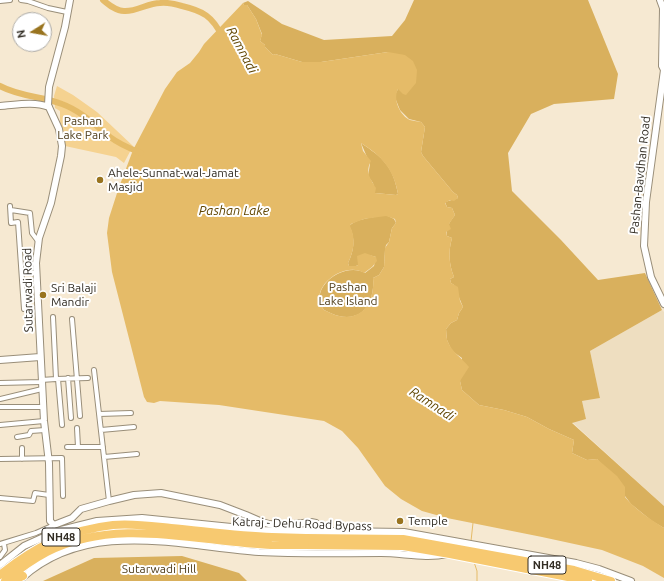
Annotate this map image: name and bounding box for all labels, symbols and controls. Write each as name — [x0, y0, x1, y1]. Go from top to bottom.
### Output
north arrow — [12, 12, 52, 52]
water label: Ramnadi — [223, 24, 261, 76]
text: N — [15, 29, 28, 39]
park label: Pashan Lake Park — [57, 114, 109, 142]
street label: Pashan-Bavdhan Road — [627, 115, 653, 235]
place label: Ahele-Sunnat-wal-Jamat Masjid — [108, 166, 239, 194]
marker: Ahele-Sunnat-wal-Jamat Masjid — [95, 175, 105, 185]
water label: Pashan Lake — [199, 203, 269, 219]
street label: Sutarwadi Road — [20, 248, 36, 332]
park label: Pashan Lake Island — [318, 280, 378, 308]
place label: Sri Balaji Mandir — [51, 281, 96, 309]
marker: Sri Balaji Mandir — [38, 290, 48, 300]
water label: Ramnadi — [407, 384, 457, 424]
street label: Katraj - Dehu Road Bypass — [232, 514, 372, 534]
place label: Temple — [408, 514, 448, 528]
marker: Temple — [395, 516, 405, 526]
road number: NH48 — [42, 528, 80, 546]
road number: NH48 — [528, 556, 566, 574]
park label: Sutarwadi Hill — [122, 562, 196, 576]

